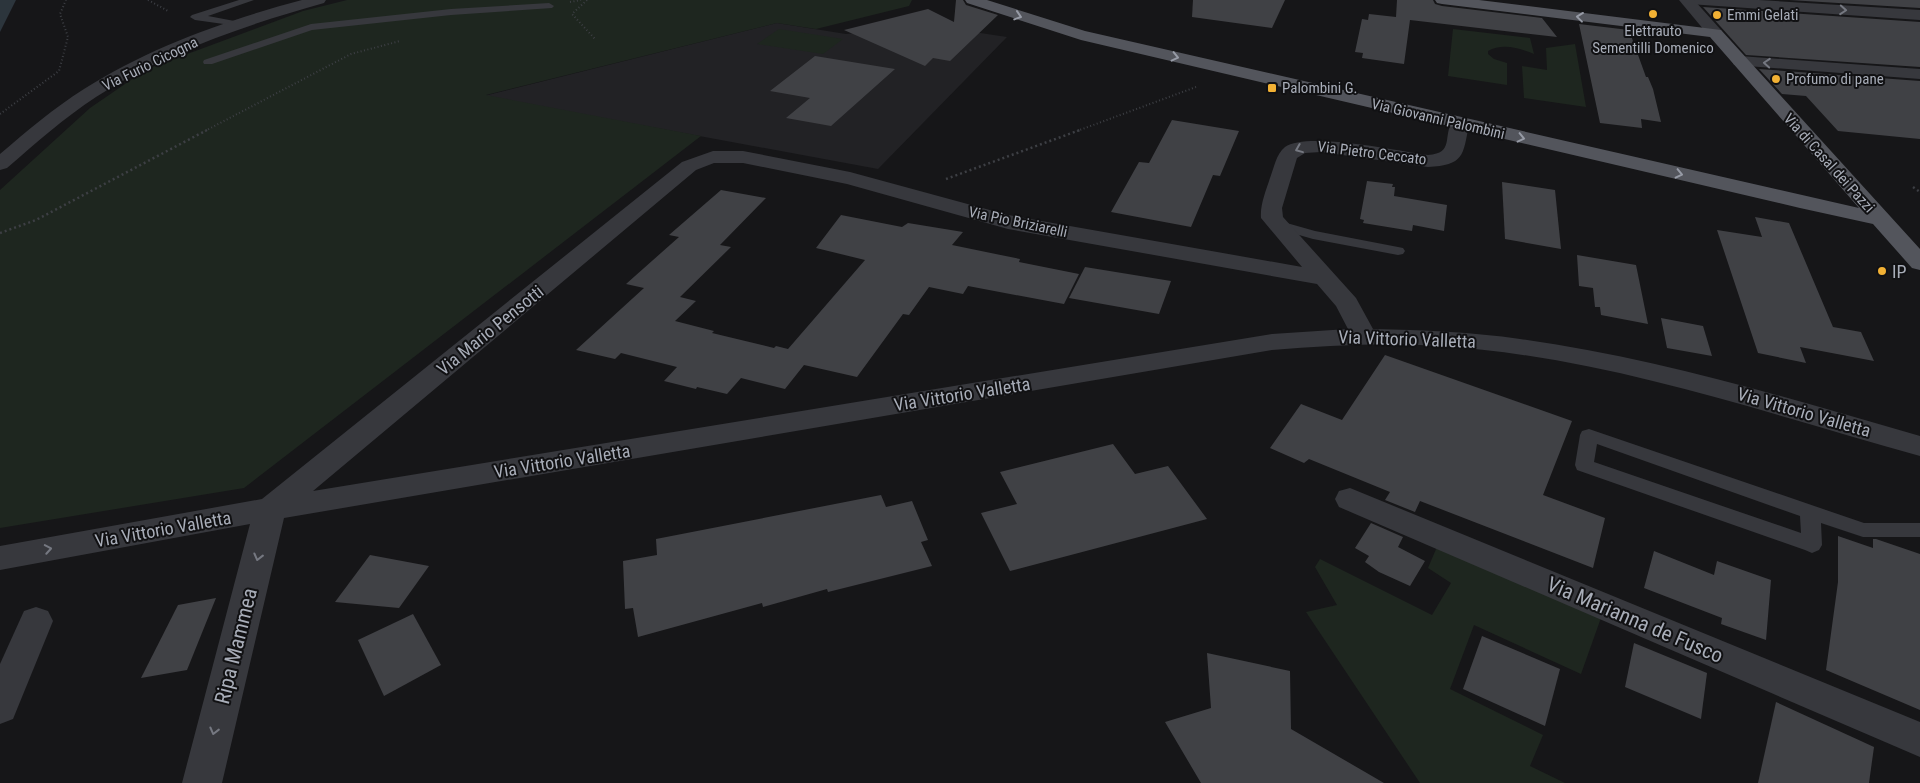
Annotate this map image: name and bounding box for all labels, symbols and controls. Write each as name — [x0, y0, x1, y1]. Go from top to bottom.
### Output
one-way arrow — [1839, 5, 1847, 16]
place label: Emmi Gelati — [1727, 6, 1798, 24]
marker: Elettrauto Sementilli Domenico — [1647, 8, 1659, 20]
marker: Emmi Gelati — [1711, 9, 1723, 21]
one-way arrow — [1014, 10, 1022, 20]
one-way arrow — [1575, 12, 1583, 23]
place label: Elettrauto Sementilli Domenico — [1592, 22, 1714, 57]
street label: Via Furio Cicogna — [99, 33, 201, 95]
one-way arrow — [1171, 51, 1180, 62]
one-way arrow — [1762, 58, 1770, 69]
place label: Profumo di pane — [1786, 70, 1884, 88]
marker: Profumo di pane — [1770, 73, 1782, 85]
place label: Palombini G. — [1282, 79, 1358, 97]
marker: Palombini G. — [1266, 82, 1278, 94]
street label: Via Giovanni Palombini — [1370, 95, 1506, 143]
street label: Via di Casal dei Pazzi — [1780, 110, 1878, 216]
one-way arrow — [1517, 132, 1526, 143]
street label: Via Pietro Ceccato — [1317, 137, 1427, 169]
one-way arrow — [1295, 143, 1304, 153]
one-way arrow — [1675, 168, 1684, 179]
street label: Via Pio Briziarelli — [967, 203, 1069, 241]
place label: IP — [1892, 261, 1907, 282]
marker: IP — [1876, 265, 1888, 277]
street label: Via Mario Pensotti — [432, 281, 548, 379]
street label: Via Vittorio Valletta — [1338, 326, 1476, 352]
street label: Via Vittorio Valletta — [892, 373, 1032, 415]
street label: Via Vittorio Valletta — [1735, 383, 1873, 441]
street label: Via Vittorio Valletta — [492, 440, 632, 482]
street label: Via Vittorio Valletta — [93, 507, 233, 551]
one-way arrow — [44, 545, 52, 555]
one-way arrow — [253, 552, 264, 561]
street label: Via Marianna de Fusco — [1543, 572, 1727, 668]
street label: Ripa Mammea — [210, 586, 262, 706]
one-way arrow — [210, 727, 220, 735]

